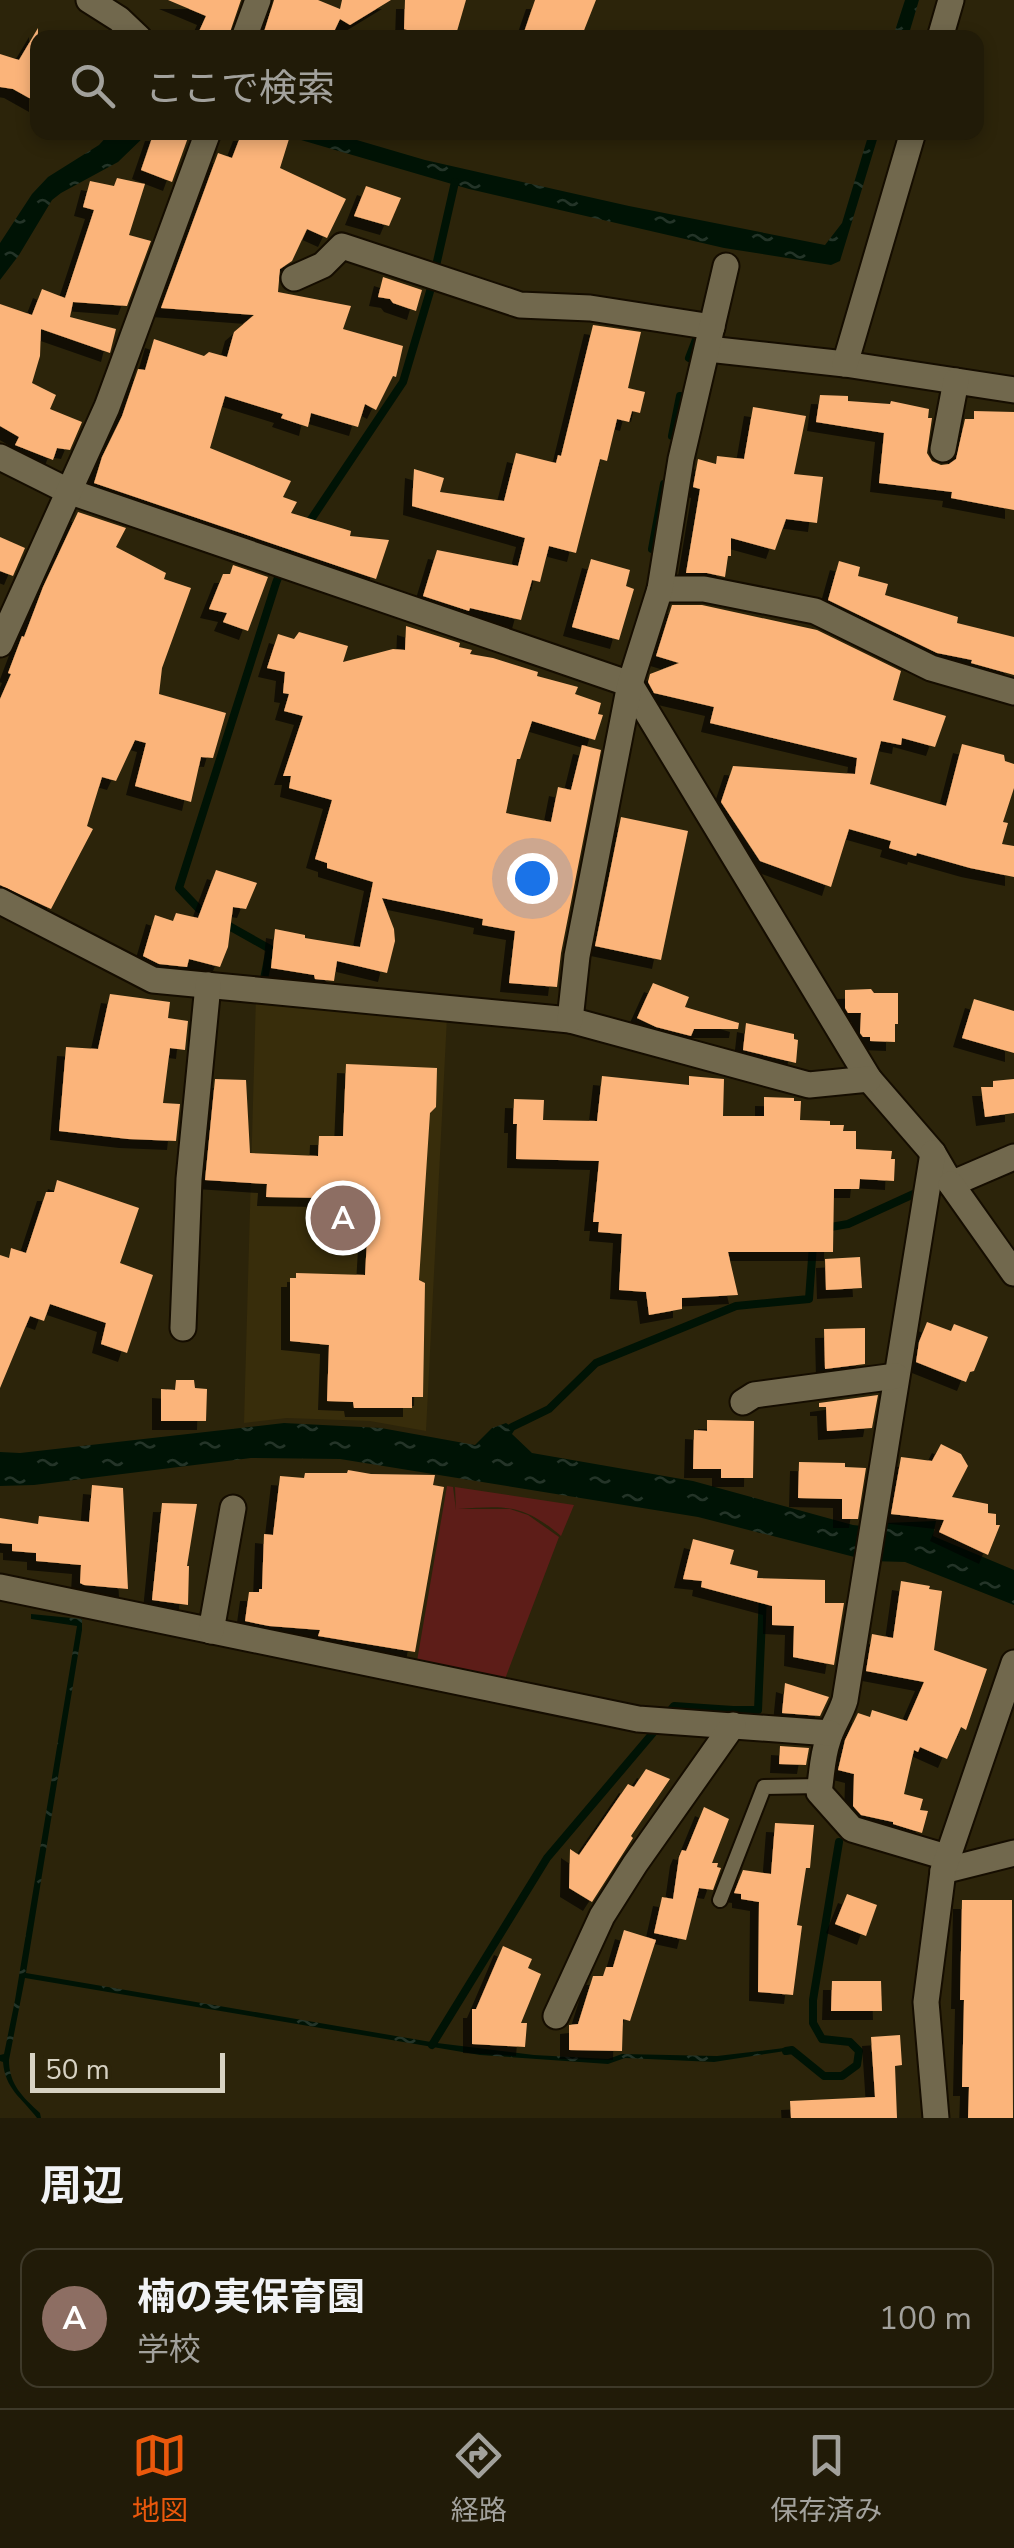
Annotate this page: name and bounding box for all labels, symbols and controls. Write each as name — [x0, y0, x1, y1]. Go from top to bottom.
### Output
search box — [30, 30, 984, 140]
icon: search — [65, 58, 120, 113]
text: ここで検索 — [145, 63, 335, 114]
your location — [507, 853, 558, 904]
pin: A — [310, 1180, 376, 1256]
scale bar — [30, 2048, 225, 2092]
text: 50 m — [45, 2051, 110, 2089]
text: 周辺 — [40, 2158, 124, 2215]
text: 楠の実保育園 — [137, 2272, 365, 2323]
text: A — [63, 2297, 86, 2340]
text: 100 m — [879, 2297, 972, 2340]
text: 学校 — [137, 2328, 201, 2371]
tab: 地図 — [132, 2428, 188, 2530]
tab: 経路 — [451, 2428, 507, 2530]
tab: 保存済み — [770, 2428, 882, 2530]

